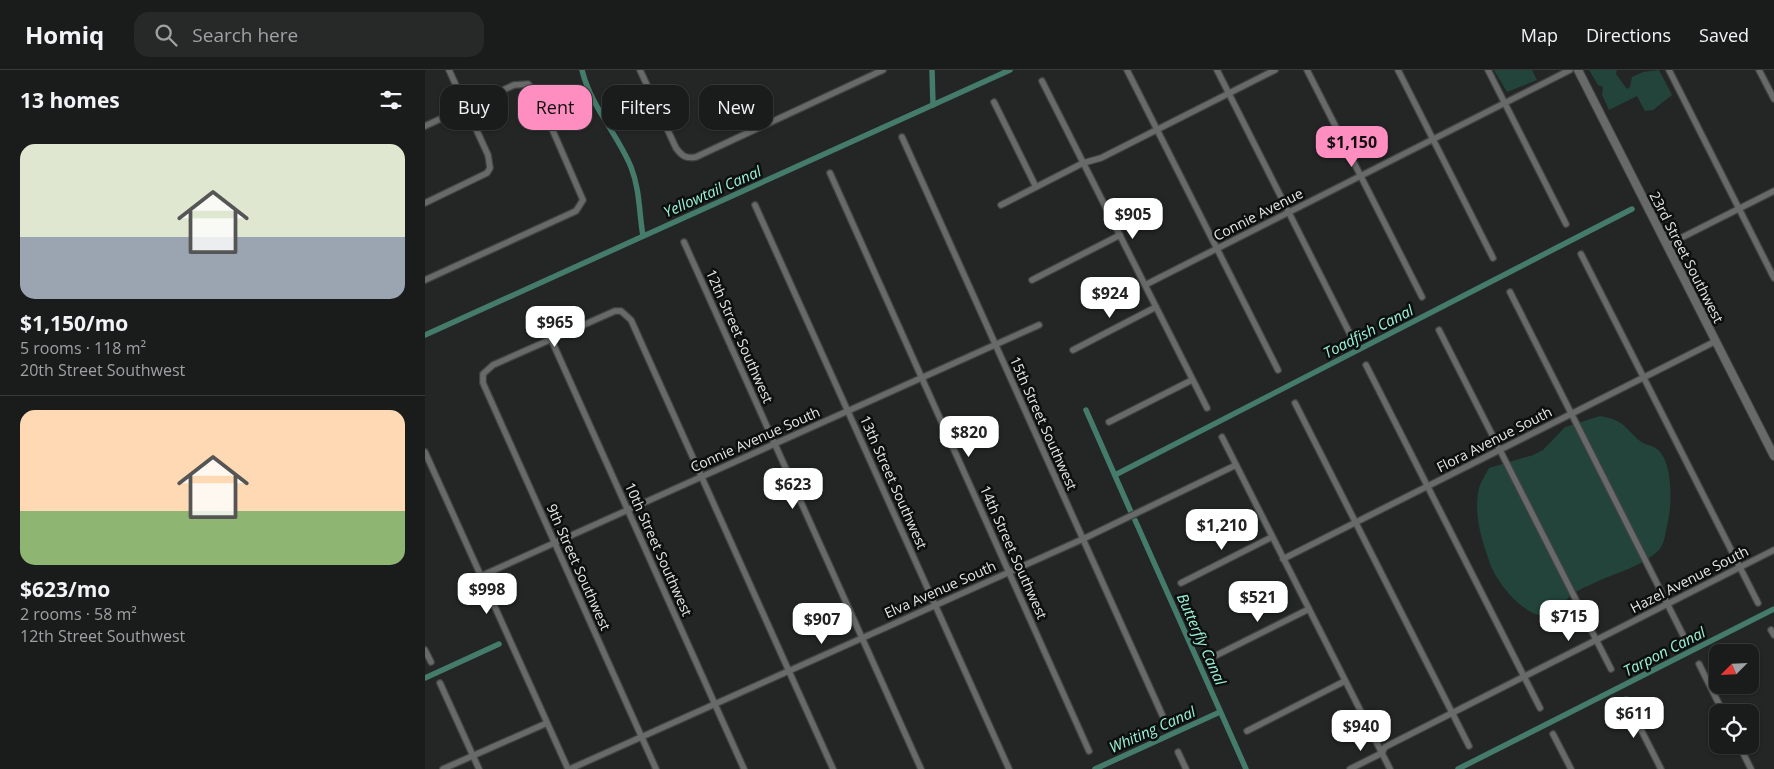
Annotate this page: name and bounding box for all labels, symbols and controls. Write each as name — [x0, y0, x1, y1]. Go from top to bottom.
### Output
search box — [134, 12, 484, 57]
text: Homiq — [25, 18, 104, 51]
icon: search — [152, 21, 180, 49]
text: Search here — [192, 22, 298, 48]
text: Map — [1521, 23, 1558, 47]
text: Directions — [1586, 23, 1671, 47]
text: Saved — [1699, 23, 1749, 47]
chip: Buy — [440, 85, 508, 130]
chip: Rent — [518, 85, 592, 130]
chip: Filters — [602, 85, 689, 130]
chip: New — [699, 85, 773, 130]
text: 13 homes — [20, 86, 120, 114]
icon: filters — [377, 86, 405, 114]
pin: $1,150 — [1311, 126, 1393, 168]
text: $1,150 — [1327, 131, 1377, 153]
water label: Yellowtail Canal — [660, 160, 765, 221]
icon: home — [168, 177, 258, 267]
street label: Connie Avenue — [1210, 183, 1306, 245]
street label: 23rd Street Southwest — [1646, 188, 1728, 326]
pin: $905 — [1103, 198, 1163, 240]
text: $905 — [1115, 203, 1151, 225]
street label: 12th Street Southwest — [702, 266, 778, 406]
pin: $924 — [1080, 276, 1140, 319]
text: $924 — [1092, 282, 1128, 304]
water label: Toadfish Canal — [1319, 299, 1418, 362]
pin: $965 — [525, 306, 585, 348]
text: $1,150/mo — [20, 309, 128, 337]
text: $965 — [537, 311, 573, 333]
text: 5 rooms · 118 m² — [20, 337, 146, 359]
street label: 15th Street Southwest — [1006, 353, 1082, 493]
text: 20th Street Southwest — [20, 359, 185, 381]
street label: Connie Avenue South — [687, 402, 823, 476]
street label: Flora Avenue South — [1433, 402, 1555, 476]
street label: 13th Street Southwest — [856, 412, 932, 552]
pin: $820 — [939, 416, 999, 458]
text: $820 — [951, 421, 987, 443]
icon: home — [168, 442, 258, 532]
pin: $623 — [763, 468, 823, 510]
text: $623 — [775, 473, 811, 495]
street label: 10th Street Southwest — [621, 479, 697, 619]
street label: 14th Street Southwest — [976, 482, 1052, 622]
street label: 9th Street Southwest — [543, 501, 615, 633]
pin: $1,210 — [1181, 508, 1263, 551]
text: $1,210 — [1197, 514, 1247, 536]
street label: Hazel Avenue South — [1627, 541, 1751, 617]
street label: Elva Avenue South — [881, 556, 999, 622]
pin: $998 — [457, 572, 517, 615]
text: $623/mo — [20, 575, 110, 603]
text: $998 — [469, 578, 505, 600]
pin: $521 — [1228, 580, 1288, 623]
text: $521 — [1240, 586, 1276, 608]
water label: Butterfly Canal — [1173, 590, 1232, 689]
pin: $715 — [1539, 600, 1599, 642]
pin: $907 — [792, 602, 852, 645]
text: 2 rooms · 58 m² — [20, 603, 137, 625]
text: $715 — [1551, 605, 1587, 627]
text: $907 — [804, 608, 840, 630]
water label: Tarpon Canal — [1619, 621, 1710, 680]
text: 12th Street Southwest — [20, 625, 185, 647]
north arrow — [1709, 644, 1759, 694]
map controls — [1709, 644, 1759, 754]
pin: $611 — [1604, 696, 1664, 739]
water label: Whiting Canal — [1106, 701, 1199, 757]
text: $611 — [1616, 702, 1652, 724]
button: locate — [1709, 704, 1759, 754]
pin: $940 — [1331, 710, 1391, 752]
text: $940 — [1343, 715, 1379, 737]

